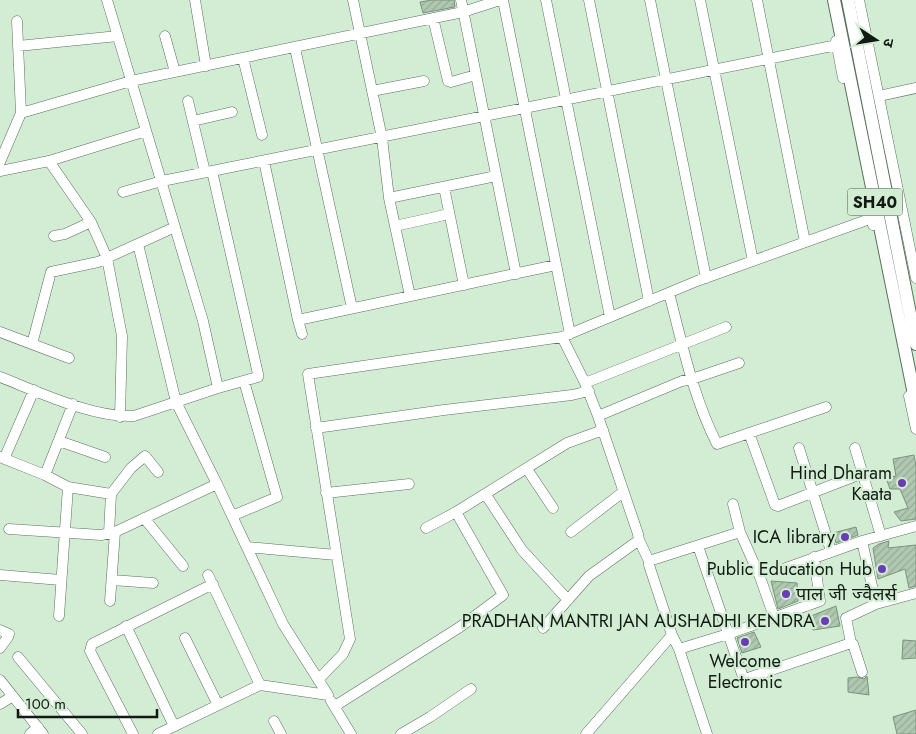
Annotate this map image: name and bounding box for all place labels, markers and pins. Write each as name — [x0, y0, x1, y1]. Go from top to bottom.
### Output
place label: Hind Dharam Kaata — [790, 460, 892, 507]
marker: Hind Dharam Kaata — [896, 477, 908, 489]
place label: ICA library — [753, 524, 835, 550]
marker: ICA library — [839, 531, 851, 543]
place label: Public Education Hub — [707, 556, 872, 582]
marker: Public Education Hub — [876, 563, 888, 575]
place label: पाल जी ज्वैलर्स — [796, 581, 898, 607]
marker: पाल जी ज्वैलर्स — [780, 588, 792, 600]
place label: PRADHAN MANTRI JAN AUSHADHI KENDRA — [462, 608, 815, 634]
marker: PRADHAN MANTRI JAN AUSHADHI KENDRA — [819, 615, 831, 627]
marker: Welcome Electronic — [739, 636, 751, 648]
place label: Welcome Electronic — [708, 648, 782, 695]

